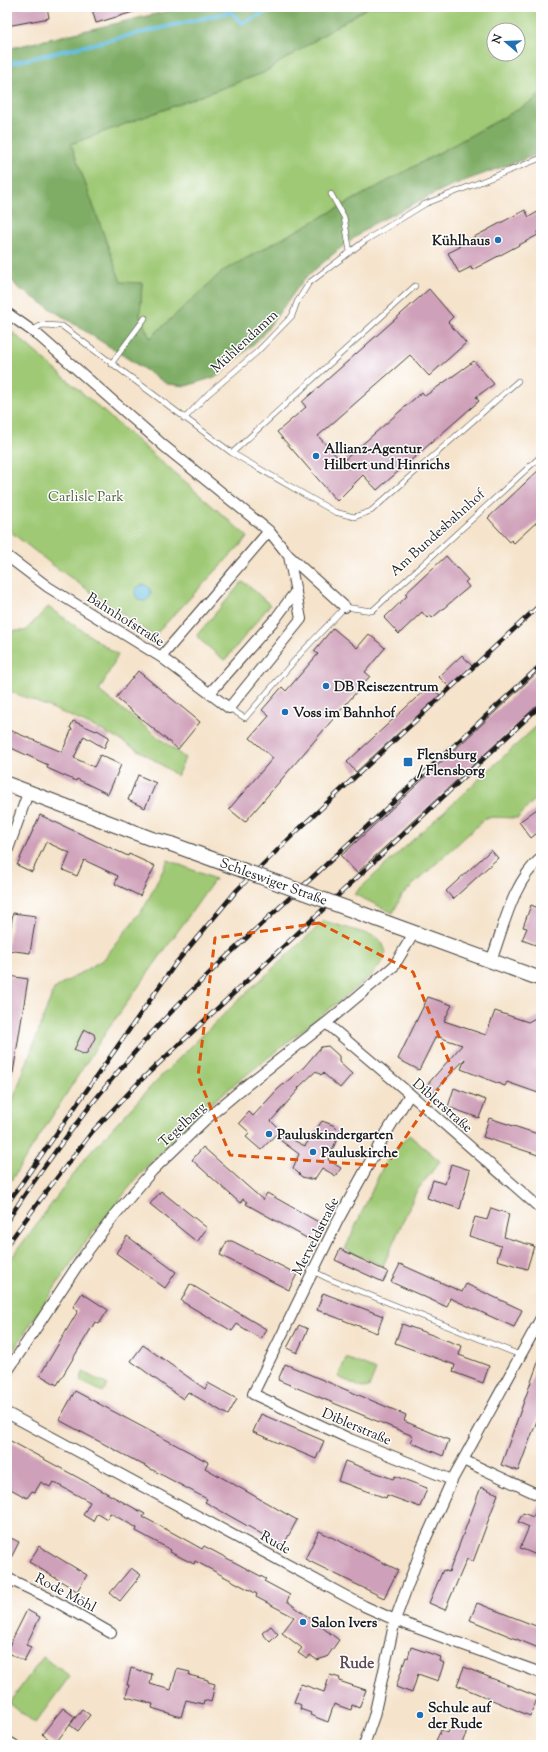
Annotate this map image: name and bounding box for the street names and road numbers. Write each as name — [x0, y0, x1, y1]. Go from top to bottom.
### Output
street label: Mühlendamm — [208, 306, 284, 379]
street label: Am Bundesbahnhof — [386, 485, 491, 582]
street label: Bahnhofstraße — [82, 589, 168, 653]
street label: Schleswiger Straße — [217, 854, 330, 912]
street label: Diblerstraße — [407, 1075, 476, 1138]
street label: Tegelbarg — [155, 1098, 212, 1153]
street label: Merveldstraße — [288, 1194, 345, 1279]
street label: Diblerstraße — [318, 1404, 394, 1451]
street label: Rude — [256, 1527, 294, 1560]
street label: Rode Möhl — [31, 1569, 99, 1618]

